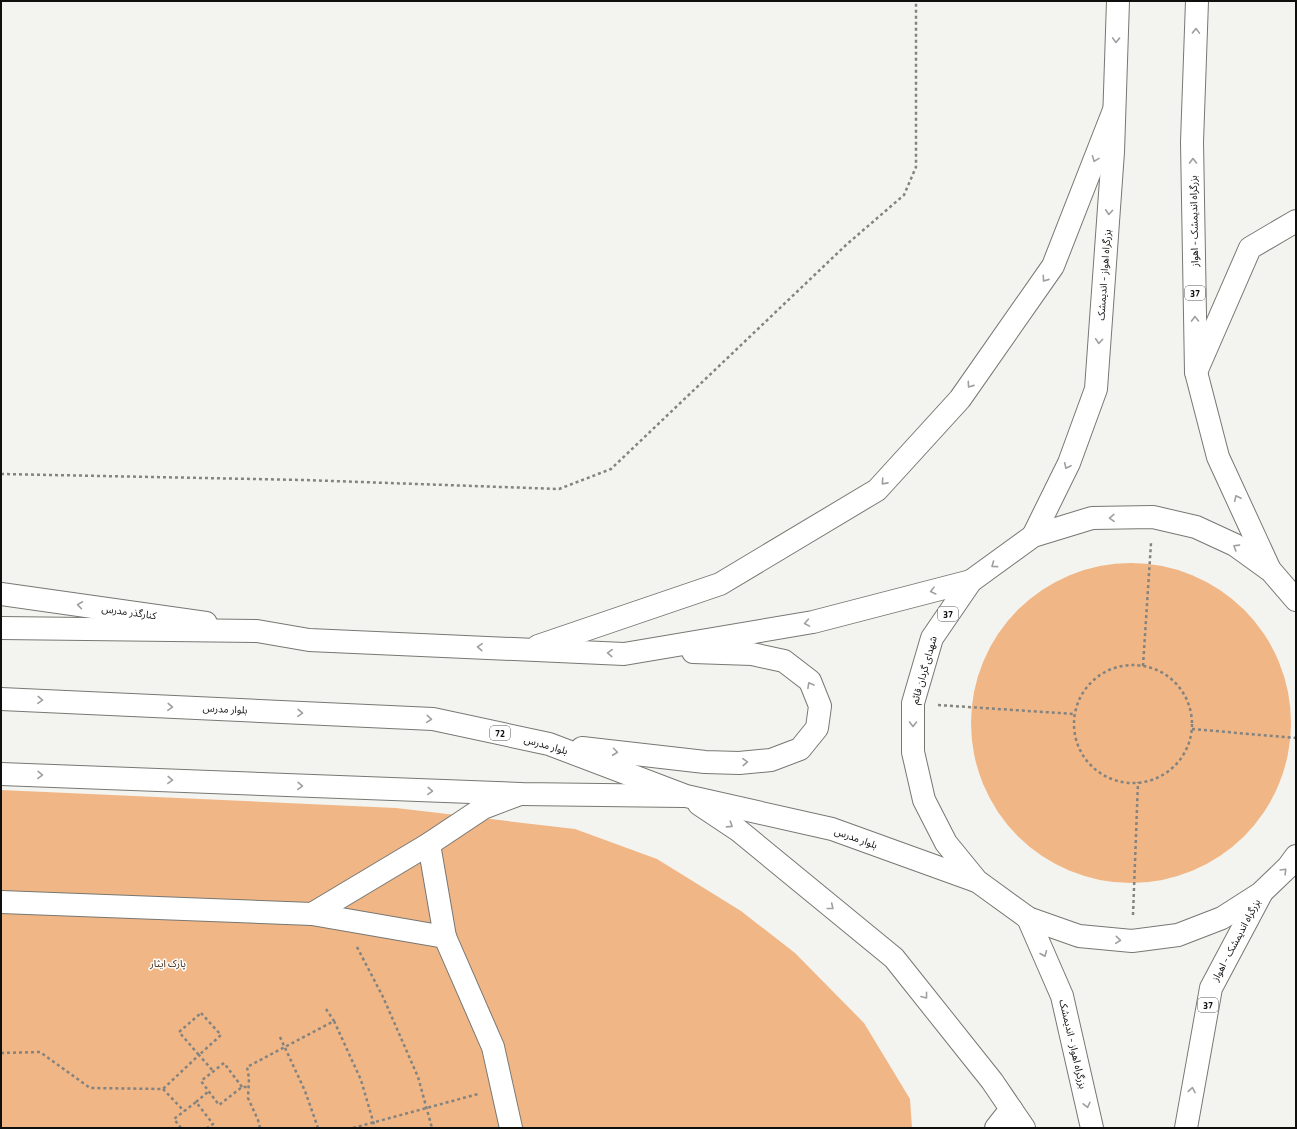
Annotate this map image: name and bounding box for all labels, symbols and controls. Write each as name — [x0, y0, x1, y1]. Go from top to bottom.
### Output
one-way arrow — [1192, 28, 1201, 34]
one-way arrow — [1112, 37, 1121, 43]
one-way arrow — [1092, 156, 1100, 163]
one-way arrow — [1189, 158, 1197, 164]
street label: بزرگراه اندیمشک - اهواز — [1186, 175, 1202, 268]
one-way arrow — [1104, 209, 1113, 215]
street label: بزرگراه اهواز - اندیمشک — [1093, 229, 1115, 321]
one-way arrow — [1043, 274, 1050, 281]
road number: 37 — [1185, 286, 1205, 300]
one-way arrow — [1191, 316, 1199, 322]
one-way arrow — [1095, 338, 1104, 344]
one-way arrow — [968, 380, 975, 387]
one-way arrow — [1064, 462, 1072, 470]
one-way arrow — [881, 477, 889, 485]
one-way arrow — [1234, 495, 1242, 502]
one-way arrow — [1109, 513, 1115, 522]
one-way arrow — [1233, 544, 1240, 551]
one-way arrow — [991, 560, 998, 568]
one-way arrow — [930, 586, 937, 595]
one-way arrow — [77, 601, 83, 610]
street label: کنارگذر مدرس — [101, 601, 158, 623]
road number: 37 — [938, 607, 958, 621]
one-way arrow — [804, 618, 810, 626]
street label: شهدای گردان قائم — [907, 634, 941, 706]
one-way arrow — [477, 643, 483, 652]
one-way arrow — [607, 649, 613, 658]
one-way arrow — [808, 682, 815, 689]
one-way arrow — [37, 696, 43, 705]
street label: بلوار مدرس — [202, 700, 248, 718]
one-way arrow — [167, 702, 173, 711]
one-way arrow — [297, 708, 303, 717]
one-way arrow — [426, 714, 433, 723]
one-way arrow — [909, 721, 917, 727]
road number: 72 — [490, 726, 510, 740]
street label: بلوار مدرس — [522, 732, 570, 758]
one-way arrow — [612, 747, 618, 756]
one-way arrow — [742, 758, 748, 767]
one-way arrow — [37, 771, 43, 779]
one-way arrow — [167, 776, 173, 785]
one-way arrow — [297, 781, 303, 790]
one-way arrow — [427, 786, 433, 795]
one-way arrow — [726, 820, 733, 828]
street label: بلوار مدرس — [832, 823, 880, 853]
one-way arrow — [1279, 868, 1287, 876]
street label: بزرگراه اندیمشک - اهواز — [1207, 896, 1264, 985]
one-way arrow — [827, 902, 834, 909]
one-way arrow — [1115, 935, 1121, 944]
one-way arrow — [1039, 950, 1047, 957]
park label: پارک ایثار — [149, 956, 186, 971]
one-way arrow — [920, 992, 927, 999]
street label: بزرگراه اهواز - اندیمشک — [1055, 998, 1091, 1091]
road number: 37 — [1198, 998, 1218, 1012]
one-way arrow — [1188, 1087, 1196, 1093]
one-way arrow — [1082, 1101, 1091, 1108]

